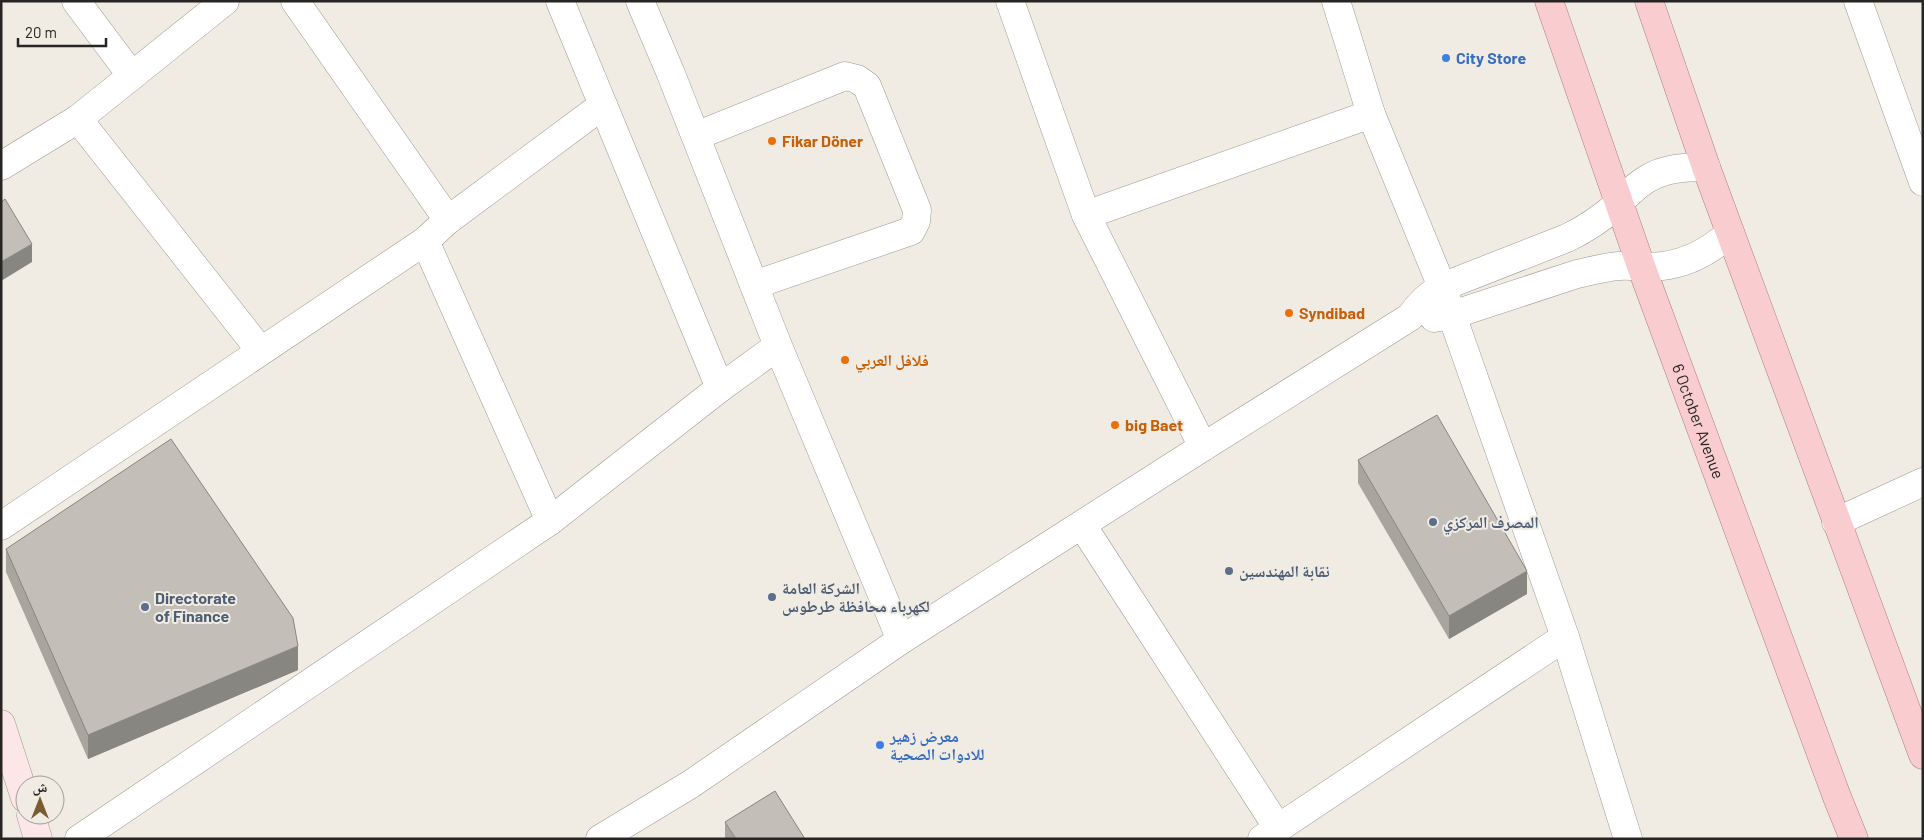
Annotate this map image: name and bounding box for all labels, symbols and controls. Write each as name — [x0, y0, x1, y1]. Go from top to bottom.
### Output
scale bar — [18, 15, 105, 47]
text: 20 m — [25, 23, 57, 41]
place label: City Store — [1456, 48, 1526, 67]
marker: City Store — [1440, 52, 1452, 64]
place label: Fikar Döner — [782, 131, 863, 150]
marker: Fikar Döner — [766, 135, 778, 147]
place label: Syndibad — [1299, 303, 1365, 322]
marker: Syndibad — [1283, 307, 1295, 319]
place label: فلافل العربي — [855, 350, 929, 373]
marker: فلافل العربي — [839, 354, 851, 366]
street label: 6 October Avenue — [1669, 361, 1729, 481]
place label: big Baet — [1125, 415, 1183, 434]
marker: big Baet — [1109, 419, 1121, 431]
place label: المصرف المركزي — [1443, 512, 1539, 535]
marker: المصرف المركزي — [1427, 516, 1439, 528]
place label: نقابة المهندسين — [1239, 561, 1330, 581]
marker: نقابة المهندسين — [1223, 565, 1235, 577]
place label: الشركة العامة لكهرباء محافظة طرطوس — [782, 578, 930, 616]
place label: Directorate of Finance — [155, 588, 236, 625]
marker: الشركة العامة لكهرباء محافظة طرطوس — [766, 591, 778, 603]
marker: Directorate of Finance — [139, 601, 151, 613]
place label: معرض زهير للادوات الصحية — [889, 726, 984, 763]
marker: معرض زهير للادوات الصحية — [874, 739, 886, 751]
north arrow — [15, 775, 65, 825]
text: ش — [33, 778, 48, 796]

